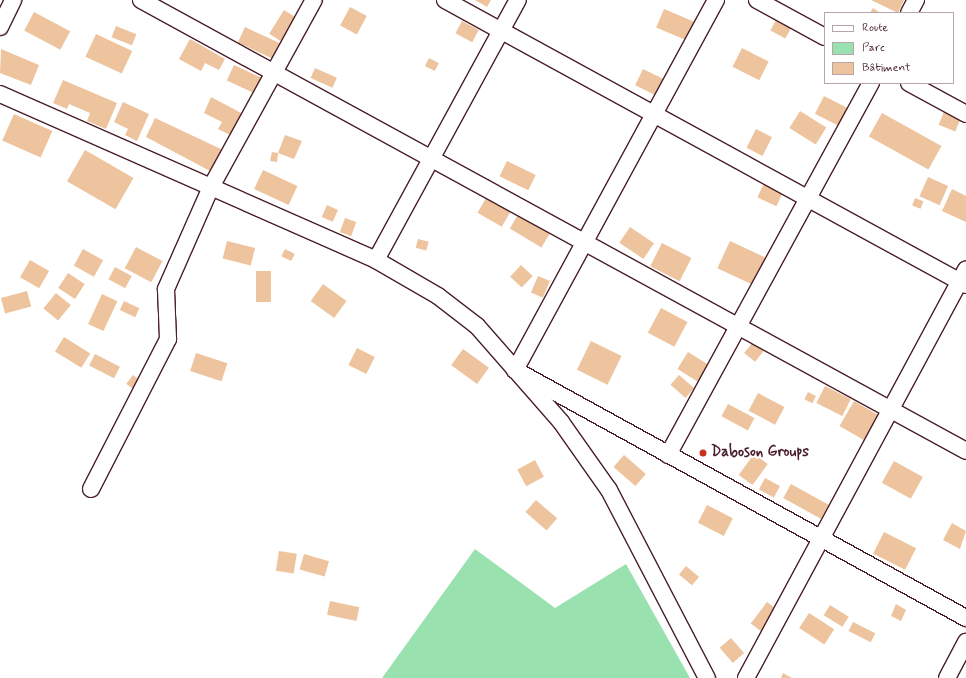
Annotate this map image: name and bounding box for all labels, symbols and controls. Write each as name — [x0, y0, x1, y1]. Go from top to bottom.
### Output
legend — [824, 12, 954, 84]
text: Route — [862, 20, 888, 36]
text: Parc — [862, 40, 885, 56]
text: Bâtiment — [862, 60, 911, 76]
place label: Daboson Groups — [711, 444, 809, 462]
marker: Daboson Groups — [698, 448, 708, 458]

